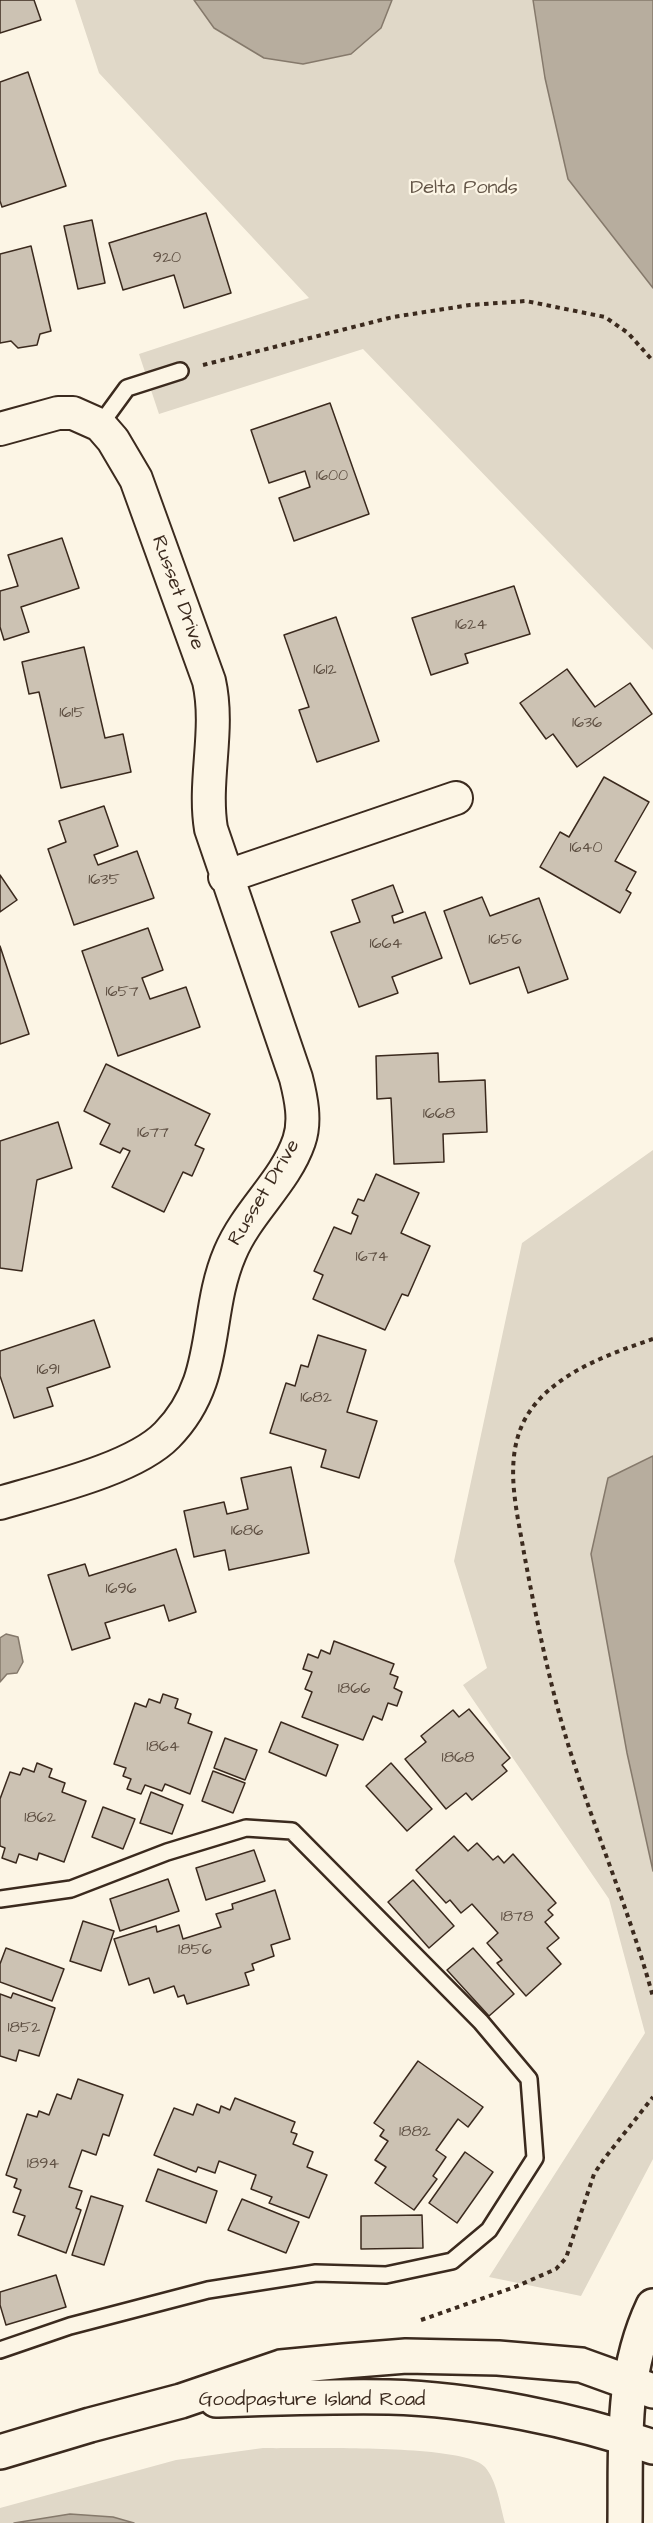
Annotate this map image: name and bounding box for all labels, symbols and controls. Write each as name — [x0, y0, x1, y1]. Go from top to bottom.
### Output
park label: Delta Ponds — [410, 177, 518, 201]
house number: 920 — [153, 249, 181, 269]
house number: 1600 — [316, 467, 348, 487]
street label: Russet Drive — [145, 533, 209, 653]
house number: 1624 — [455, 616, 487, 636]
house number: 1612 — [313, 661, 337, 681]
house number: 1615 — [59, 704, 85, 724]
house number: 1636 — [572, 714, 602, 734]
house number: 1640 — [569, 839, 603, 859]
house number: 1635 — [88, 871, 120, 891]
house number: 1656 — [488, 931, 522, 951]
house number: 1664 — [370, 935, 402, 955]
house number: 1657 — [105, 983, 139, 1003]
house number: 1668 — [423, 1105, 455, 1125]
house number: 1677 — [137, 1124, 169, 1144]
street label: Russet Drive — [224, 1136, 306, 1250]
house number: 1674 — [356, 1248, 388, 1268]
house number: 1691 — [36, 1361, 60, 1381]
house number: 1682 — [300, 1389, 332, 1409]
house number: 1686 — [231, 1522, 263, 1542]
house number: 1696 — [105, 1580, 137, 1600]
house number: 1866 — [338, 1680, 370, 1700]
house number: 1864 — [146, 1738, 180, 1758]
house number: 1868 — [442, 1749, 474, 1769]
house number: 1862 — [24, 1809, 56, 1829]
house number: 1878 — [501, 1908, 533, 1928]
house number: 1856 — [178, 1941, 212, 1961]
house number: 1852 — [8, 2019, 40, 2039]
house number: 1882 — [399, 2123, 431, 2143]
house number: 1894 — [27, 2155, 59, 2175]
street label: Goodpasture Island Road — [199, 2389, 425, 2413]

